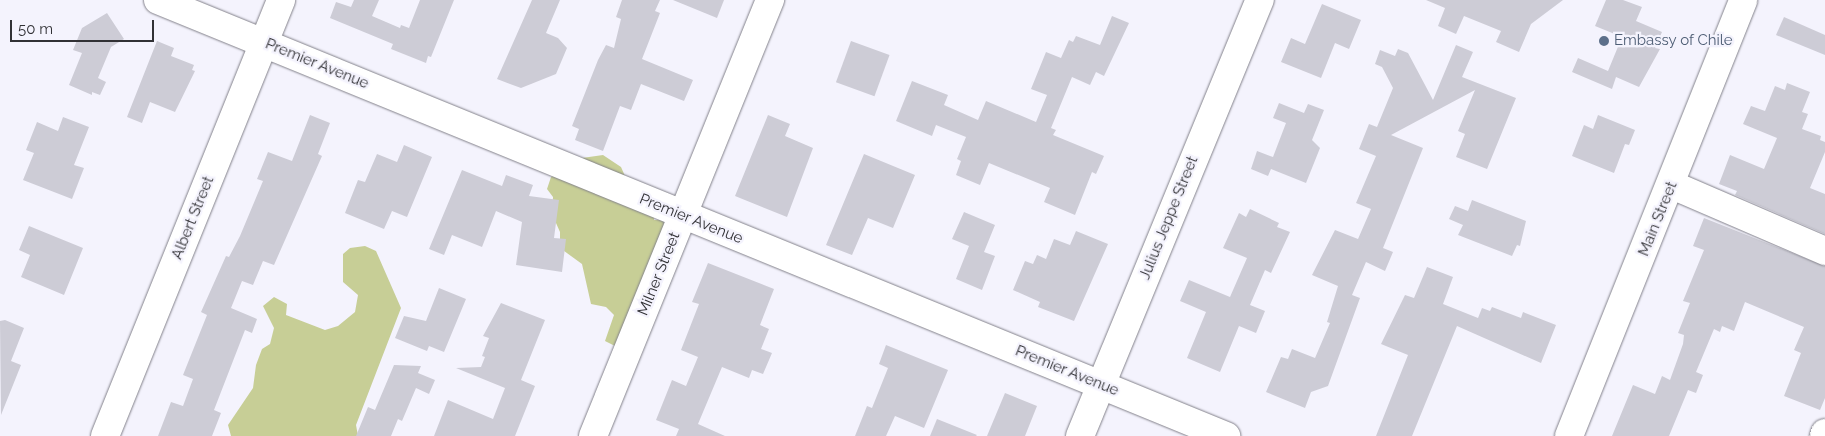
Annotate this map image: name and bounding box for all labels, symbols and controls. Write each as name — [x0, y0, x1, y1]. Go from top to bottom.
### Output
scale bar — [12, 10, 156, 42]
text: 50 m — [18, 20, 53, 38]
place label: Embassy of Chile — [1614, 32, 1733, 50]
street label: Premier Avenue — [262, 35, 372, 93]
marker: Embassy of Chile — [1598, 35, 1610, 47]
street label: Julius Jeppe Street — [1136, 153, 1202, 283]
street label: Albert Street — [168, 174, 218, 262]
street label: Main Street — [1635, 179, 1681, 259]
street label: Premier Avenue — [636, 190, 746, 248]
street label: Milner Street — [634, 229, 684, 319]
street label: Premier Avenue — [1012, 342, 1122, 400]

